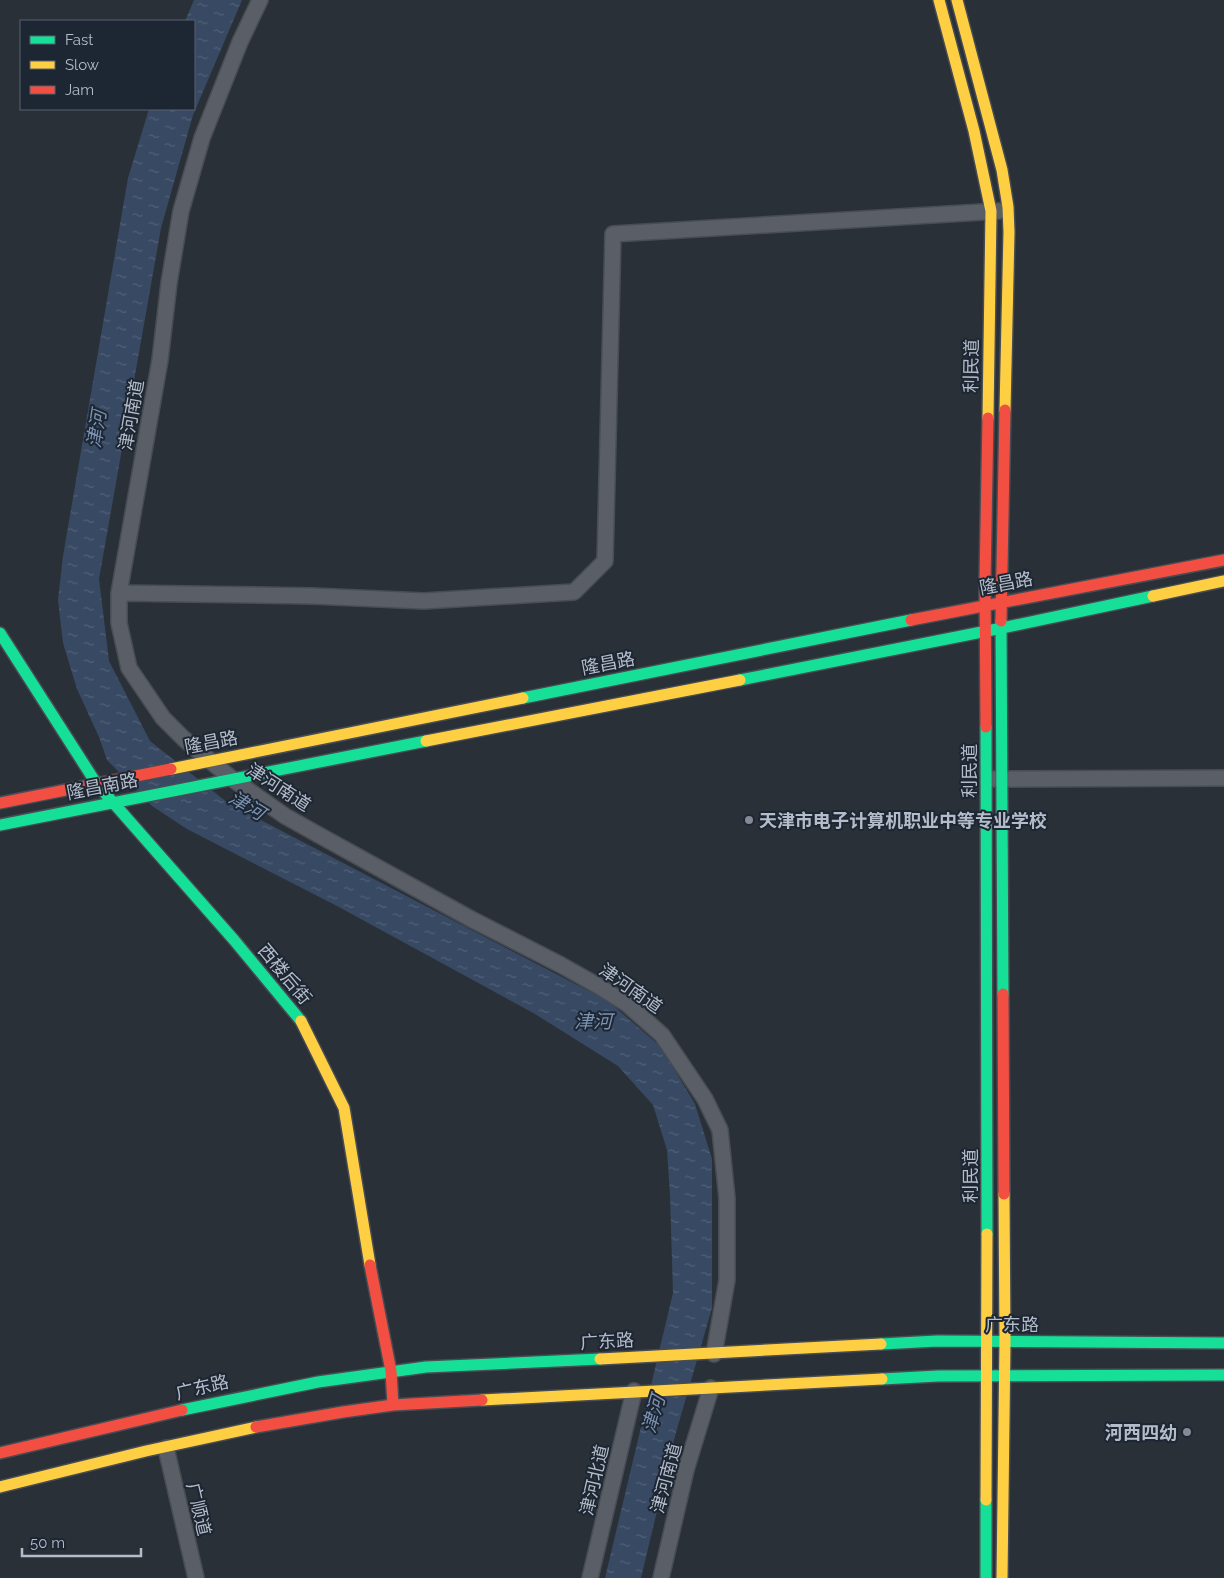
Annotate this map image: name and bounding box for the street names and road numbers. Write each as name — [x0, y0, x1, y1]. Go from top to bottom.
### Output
street label: 利民道 — [960, 339, 982, 393]
street label: 津河南道 — [114, 378, 148, 452]
street label: 隆昌路 — [977, 568, 1035, 598]
street label: 隆昌路 — [579, 648, 637, 678]
street label: 隆昌路 — [182, 727, 240, 757]
street label: 利民道 — [959, 744, 980, 798]
street label: 津河南道 — [243, 758, 315, 816]
street label: 隆昌南路 — [65, 769, 139, 803]
street label: 西楼后街 — [254, 940, 316, 1008]
street label: 津河南道 — [595, 959, 667, 1017]
street label: 利民道 — [960, 1149, 981, 1203]
street label: 广东路 — [985, 1314, 1039, 1335]
street label: 广东路 — [579, 1329, 635, 1353]
street label: 广东路 — [173, 1371, 231, 1403]
street label: 津河南道 — [647, 1441, 685, 1515]
street label: 津河北道 — [576, 1443, 612, 1517]
street label: 广顺道 — [183, 1480, 215, 1538]

